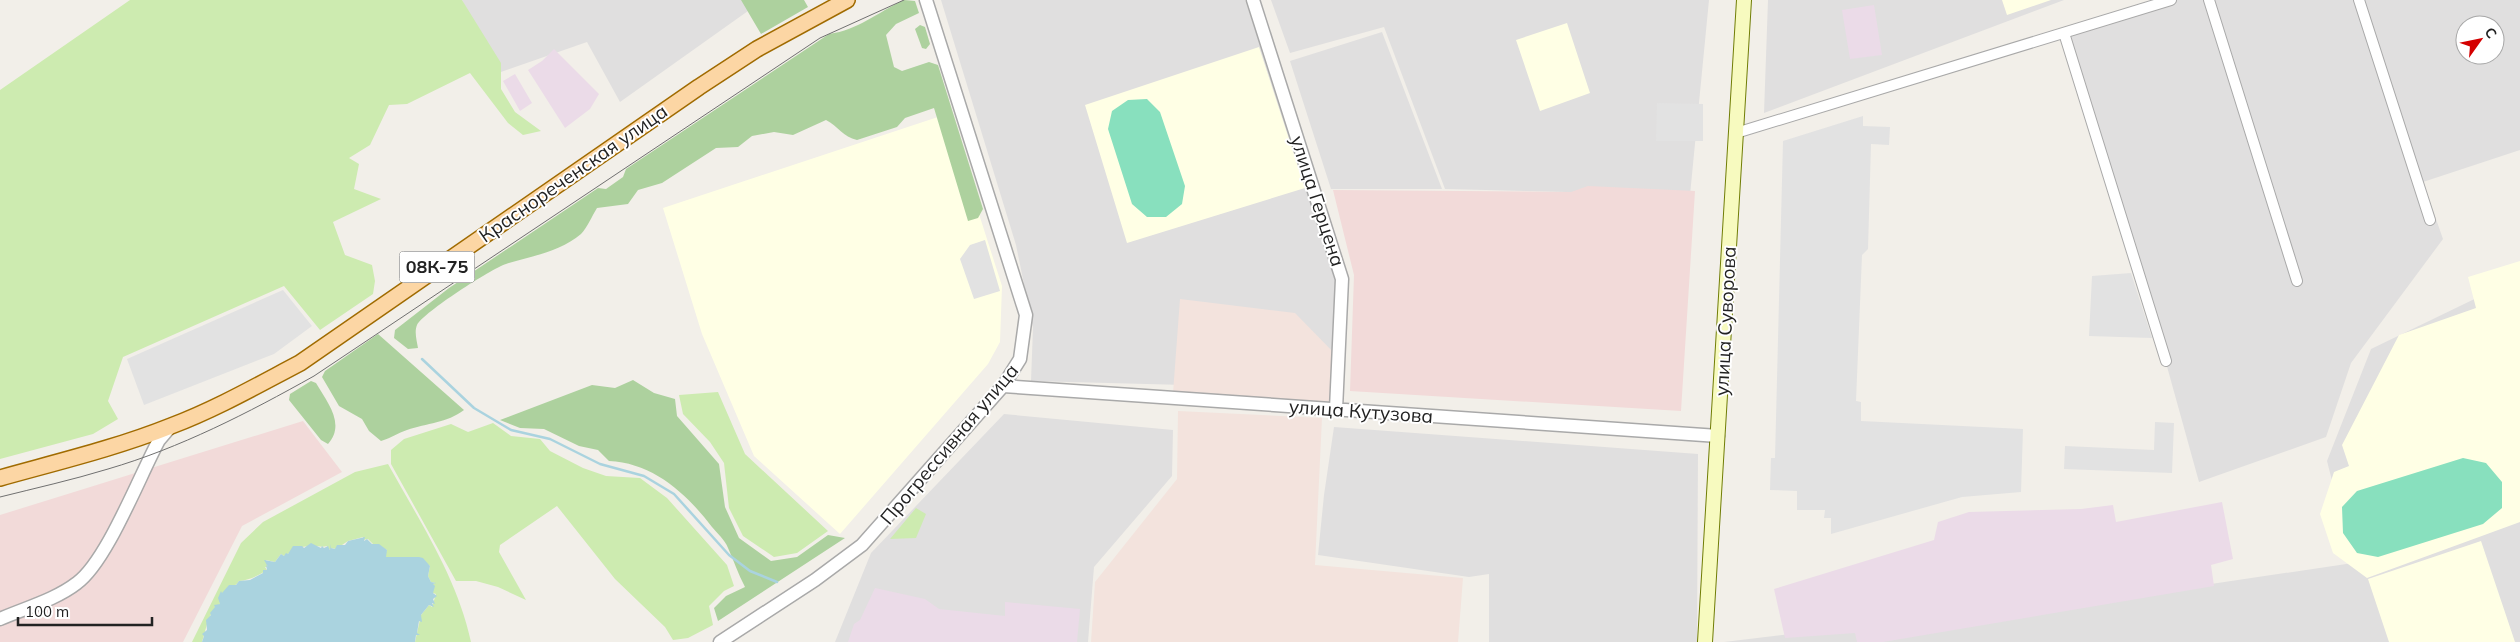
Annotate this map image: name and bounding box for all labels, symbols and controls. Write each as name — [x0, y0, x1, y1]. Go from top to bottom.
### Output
north arrow — [2455, 15, 2505, 65]
text: С — [2481, 24, 2501, 42]
street label: Краснореченская улица — [474, 99, 672, 247]
street label: улица Герцена — [1286, 133, 1350, 269]
street label: улица Суворова — [1709, 246, 1741, 396]
road number: 08К-75 — [400, 252, 474, 282]
street label: Прогрессивная улица — [875, 359, 1023, 529]
street label: улица Кутузова — [1288, 394, 1434, 428]
scale bar — [18, 594, 151, 626]
text: 100 m — [25, 602, 69, 621]

